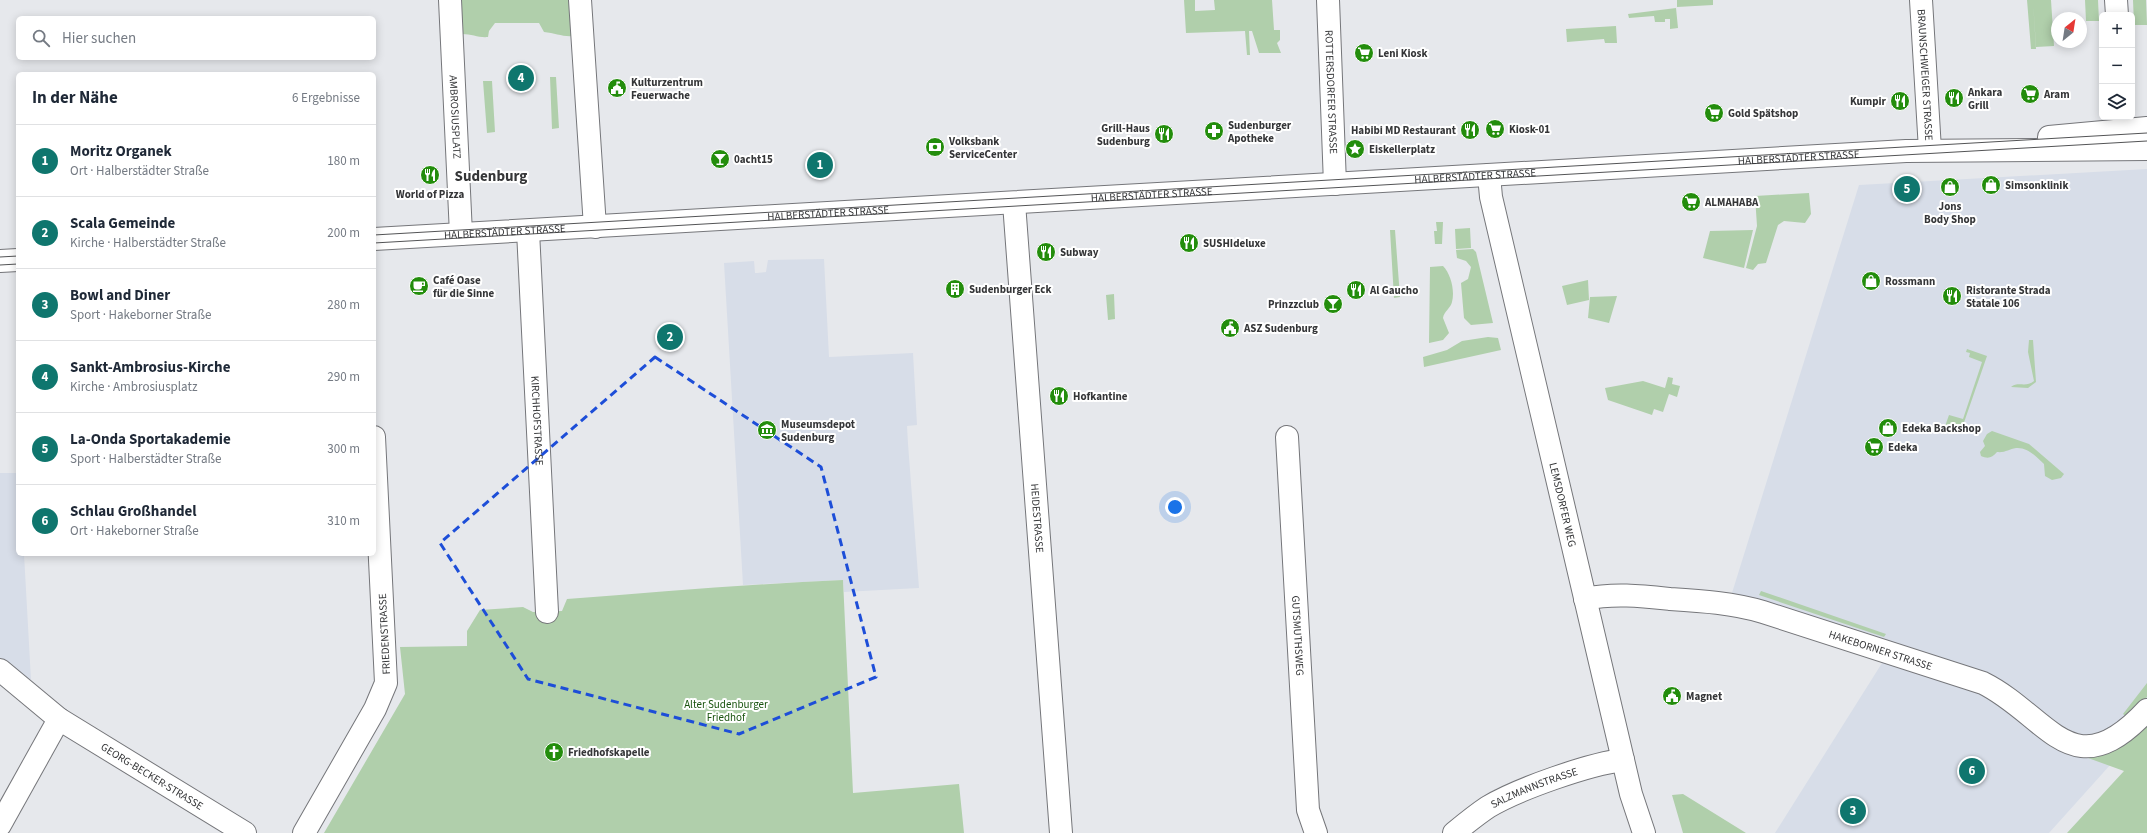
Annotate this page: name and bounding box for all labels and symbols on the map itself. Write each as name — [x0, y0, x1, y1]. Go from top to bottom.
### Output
street label: BRAUNSCHWEIGER STRASSE — [1914, 9, 1936, 141]
north arrow — [2051, 12, 2087, 48]
street label: ROTTERSDORFER STRASSE — [1321, 30, 1341, 154]
supermarket icon: Leni Kiosk — [1353, 42, 1375, 64]
place label: Leni Kiosk — [1378, 46, 1428, 61]
pin: 4 — [508, 63, 534, 93]
street label: AMBROSIUSPLATZ — [446, 75, 464, 159]
place label: Kulturzentrum Feuerwache — [631, 75, 703, 103]
public building icon: Kulturzentrum Feuerwache — [606, 77, 628, 99]
supermarket icon: Aram — [2019, 83, 2041, 105]
place label: Ankara Grill — [1967, 85, 2002, 113]
restaurant icon: Ankara Grill — [1943, 87, 1965, 109]
place label: Aram — [2043, 87, 2070, 102]
restaurant icon: Kumpir — [1889, 90, 1911, 112]
place label: Kumpir — [1850, 94, 1887, 109]
supermarket icon: Gold Spätshop — [1703, 102, 1725, 124]
place label: Gold Spätshop — [1728, 106, 1798, 121]
place label: Sudenburger Apotheke — [1227, 118, 1292, 146]
supermarket icon: Kiosk-01 — [1484, 118, 1506, 140]
restaurant icon: Habibi MD Restaurant — [1459, 119, 1481, 141]
pharmacy icon: Sudenburger Apotheke — [1203, 120, 1225, 142]
place label: Grill-Haus Sudenburg — [1097, 121, 1150, 149]
place label: Kiosk-01 — [1509, 122, 1550, 137]
restaurant icon: Grill-Haus Sudenburg — [1153, 123, 1175, 145]
place label: Habibi MD Restaurant — [1351, 123, 1457, 138]
place label: Volksbank ServiceCenter — [948, 134, 1018, 162]
bank icon: Volksbank ServiceCenter — [924, 136, 946, 158]
place icon: Eiskellerplatz — [1344, 138, 1366, 160]
place label: Eiskellerplatz — [1369, 142, 1435, 157]
street label: HALBERSTÄDTER STRASSE — [1737, 147, 1860, 169]
bar icon: 0acht15 — [709, 148, 731, 170]
pin: 1 — [807, 150, 833, 180]
place label: 0acht15 — [734, 152, 773, 167]
restaurant icon: World of Pizza — [419, 164, 441, 186]
street label: HALBERSTÄDTER STRASSE — [1414, 165, 1537, 187]
district label: Sudenburg — [455, 166, 527, 187]
pin: 5 — [1894, 174, 1920, 204]
shop icon: Simsonklinik — [1980, 174, 2002, 196]
shop icon: Jons Body Shop — [1939, 176, 1961, 198]
place label: Simsonklinik — [2005, 178, 2068, 193]
street label: HALBERSTÄDTER STRASSE — [1090, 184, 1213, 206]
place label: World of Pizza — [396, 187, 464, 202]
supermarket icon: ALMAHABA — [1680, 191, 1702, 213]
place label: ALMAHABA — [1704, 195, 1759, 210]
place label: Jons Body Shop — [1924, 199, 1976, 227]
street label: HALBERSTÄDTER STRASSE — [767, 202, 890, 224]
street label: HALBERSTÄDTER STRASSE — [444, 221, 566, 243]
restaurant icon: SUSHIdeluxe — [1178, 232, 1200, 254]
place label: SUSHIdeluxe — [1203, 236, 1266, 251]
restaurant icon: Subway — [1035, 241, 1057, 263]
place label: Subway — [1060, 245, 1099, 260]
shop icon: Rossmann — [1860, 270, 1882, 292]
place label: Café Oase für die Sinne — [433, 273, 495, 301]
place label: Rossmann — [1885, 274, 1935, 289]
cafe icon: Café Oase für die Sinne — [408, 275, 430, 297]
building icon: Sudenburger Eck — [944, 278, 966, 300]
restaurant icon: Al Gaucho — [1345, 279, 1367, 301]
place label: Sudenburger Eck — [969, 282, 1052, 297]
place label: Al Gaucho — [1369, 283, 1418, 298]
place label: Ristorante Strada Statale 106 — [1966, 283, 2051, 311]
restaurant icon: Ristorante Strada Statale 106 — [1941, 285, 1963, 307]
bar icon: Prinzzclub — [1322, 293, 1344, 315]
place label: Prinzzclub — [1268, 297, 1319, 312]
public building icon: ASZ Sudenburg — [1219, 317, 1241, 339]
place label: ASZ Sudenburg — [1243, 321, 1318, 336]
pin: 2 — [657, 322, 683, 352]
street label: KIRCHHOFSTRASSE — [527, 376, 547, 466]
restaurant icon: Hofkantine — [1048, 385, 1070, 407]
place label: Hofkantine — [1073, 389, 1128, 404]
place label: Museumsdepot Sudenburg — [781, 417, 856, 445]
shop icon: Edeka Backshop — [1877, 417, 1899, 439]
museum icon: Museumsdepot Sudenburg — [756, 419, 778, 441]
place label: Edeka Backshop — [1902, 421, 1981, 436]
supermarket icon: Edeka — [1863, 436, 1885, 458]
place label: Edeka — [1888, 440, 1918, 455]
street label: LEMSDORFER WEG — [1545, 461, 1580, 549]
street label: HEIDESTRASSE — [1027, 483, 1047, 554]
your location — [1165, 497, 1185, 517]
street label: FRIEDENSTRASSE — [375, 593, 394, 675]
street label: GUTSMUTHSWEG — [1288, 595, 1307, 677]
street label: HAKEBORNER STRASSE — [1827, 627, 1934, 674]
public building icon: Magnet — [1661, 685, 1683, 707]
place label: Magnet — [1686, 689, 1723, 704]
park label: Alter Sudenburger Friedhof — [684, 697, 768, 725]
street label: GEORG-BECKER-STRASSE — [98, 739, 206, 814]
church icon: Friedhofskapelle — [543, 741, 565, 763]
place label: Friedhofskapelle — [568, 745, 650, 760]
pin: 6 — [1959, 756, 1985, 786]
street label: SALZMANNSTRASSE — [1488, 764, 1580, 812]
pin: 3 — [1840, 796, 1866, 826]

